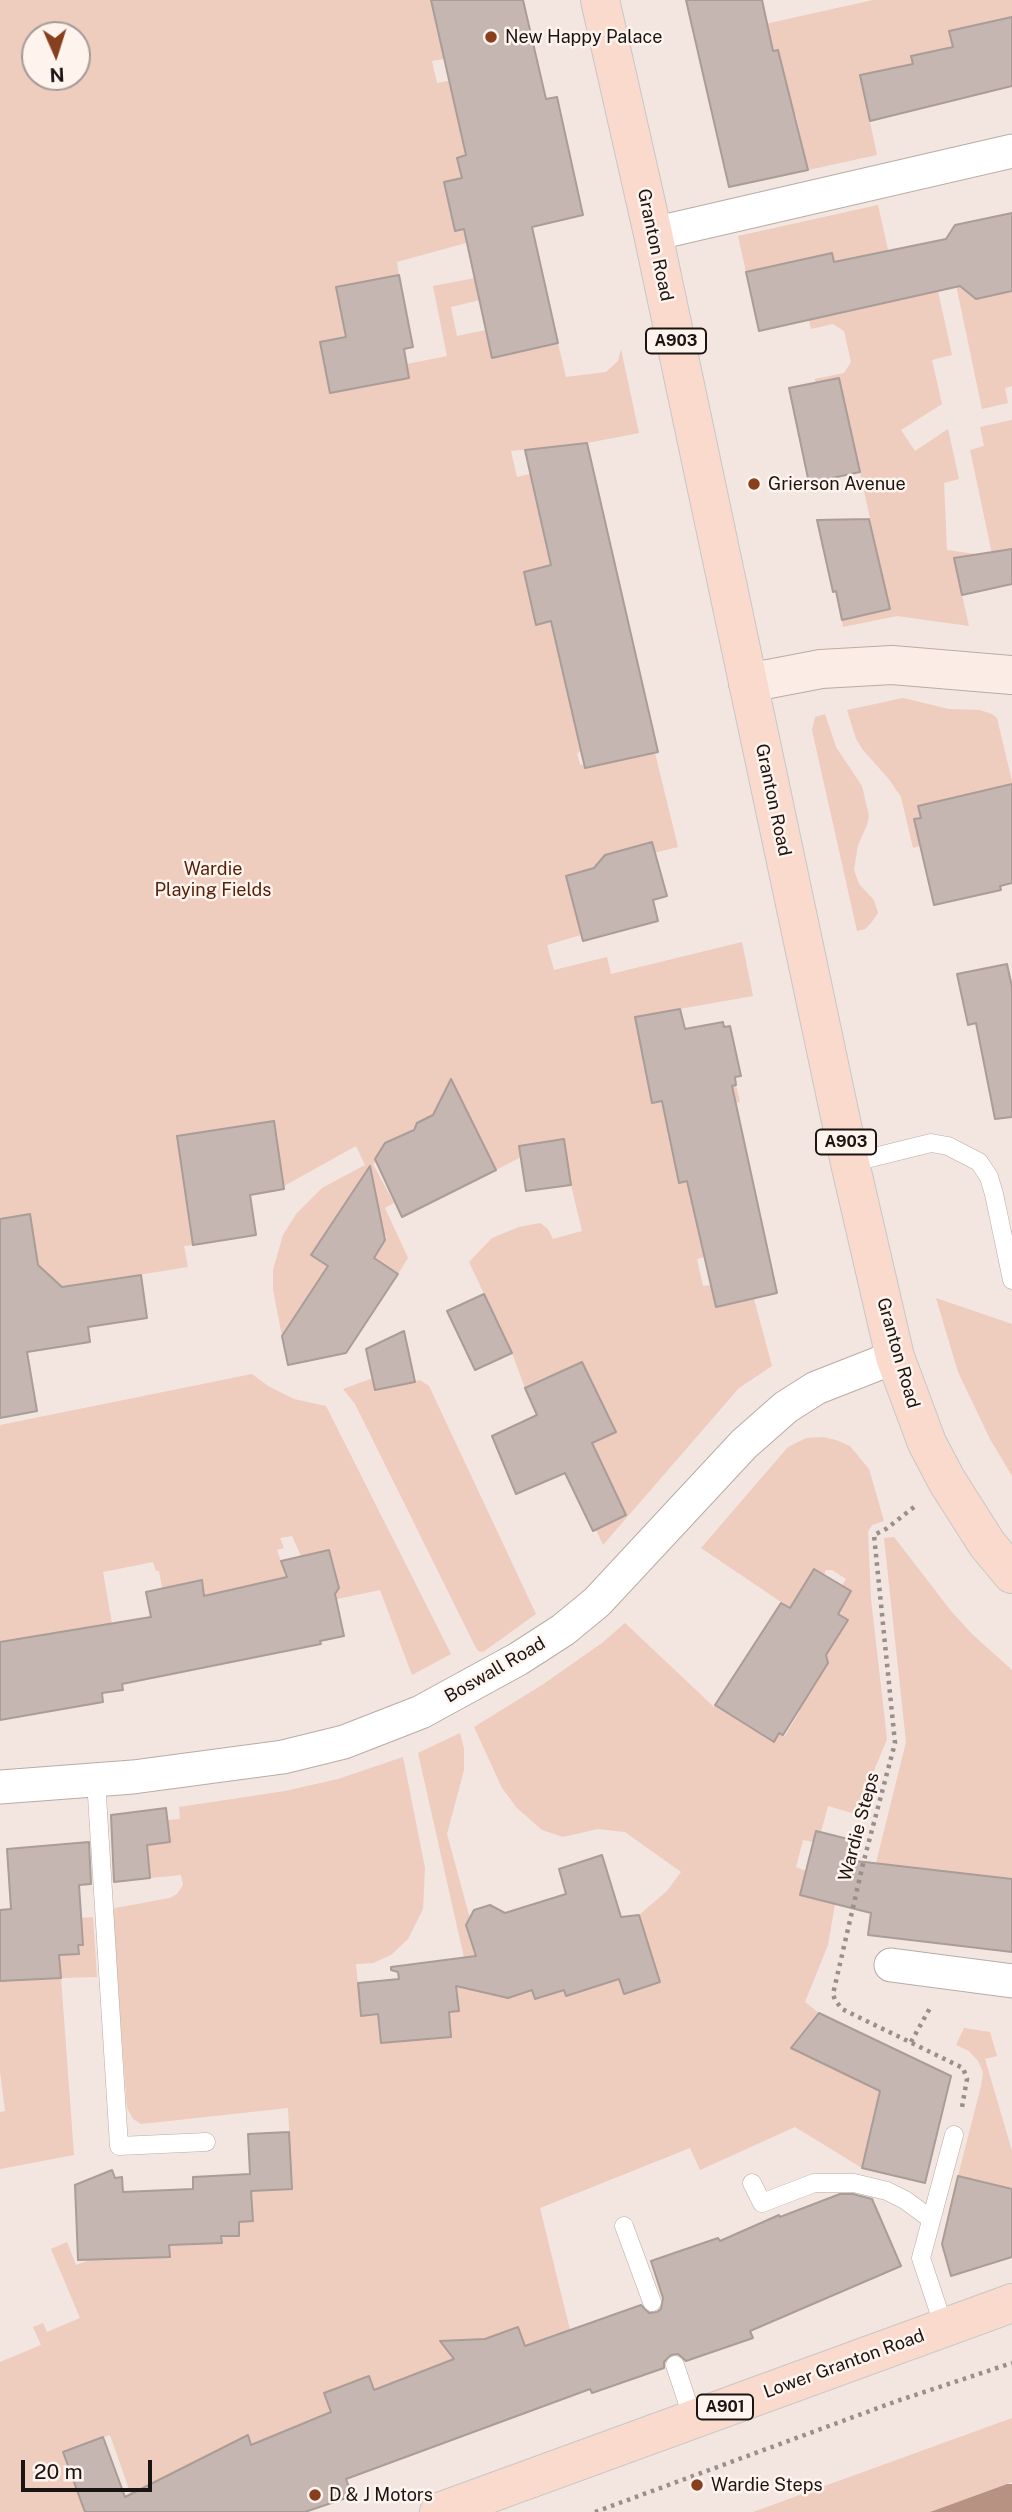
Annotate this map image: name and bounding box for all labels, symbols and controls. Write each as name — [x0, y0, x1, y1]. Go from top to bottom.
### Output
north arrow — [21, 21, 91, 91]
place label: New Happy Palace — [505, 26, 662, 48]
marker: New Happy Palace — [483, 29, 499, 45]
text: N — [49, 64, 65, 86]
street label: Granton Road — [633, 187, 677, 303]
road number: A903 — [646, 328, 706, 354]
place label: Grierson Avenue — [768, 473, 906, 495]
marker: Grierson Avenue — [746, 476, 762, 492]
street label: Granton Road — [751, 742, 795, 858]
park label: Wardie Playing Fields — [155, 858, 271, 900]
road number: A903 — [816, 1130, 876, 1154]
street label: Granton Road — [872, 1295, 924, 1411]
street label: Boswall Road — [441, 1632, 549, 1708]
street label: Wardie Steps — [834, 1770, 884, 1884]
street label: Lower Granton Road — [761, 2325, 927, 2403]
road number: A901 — [697, 2394, 753, 2420]
scale bar — [24, 2446, 156, 2490]
text: 20 m — [34, 2459, 83, 2484]
place label: Wardie Steps — [711, 2474, 823, 2496]
marker: Wardie Steps — [689, 2477, 705, 2493]
place label: D & J Motors — [329, 2484, 433, 2506]
marker: D & J Motors — [307, 2487, 323, 2503]

